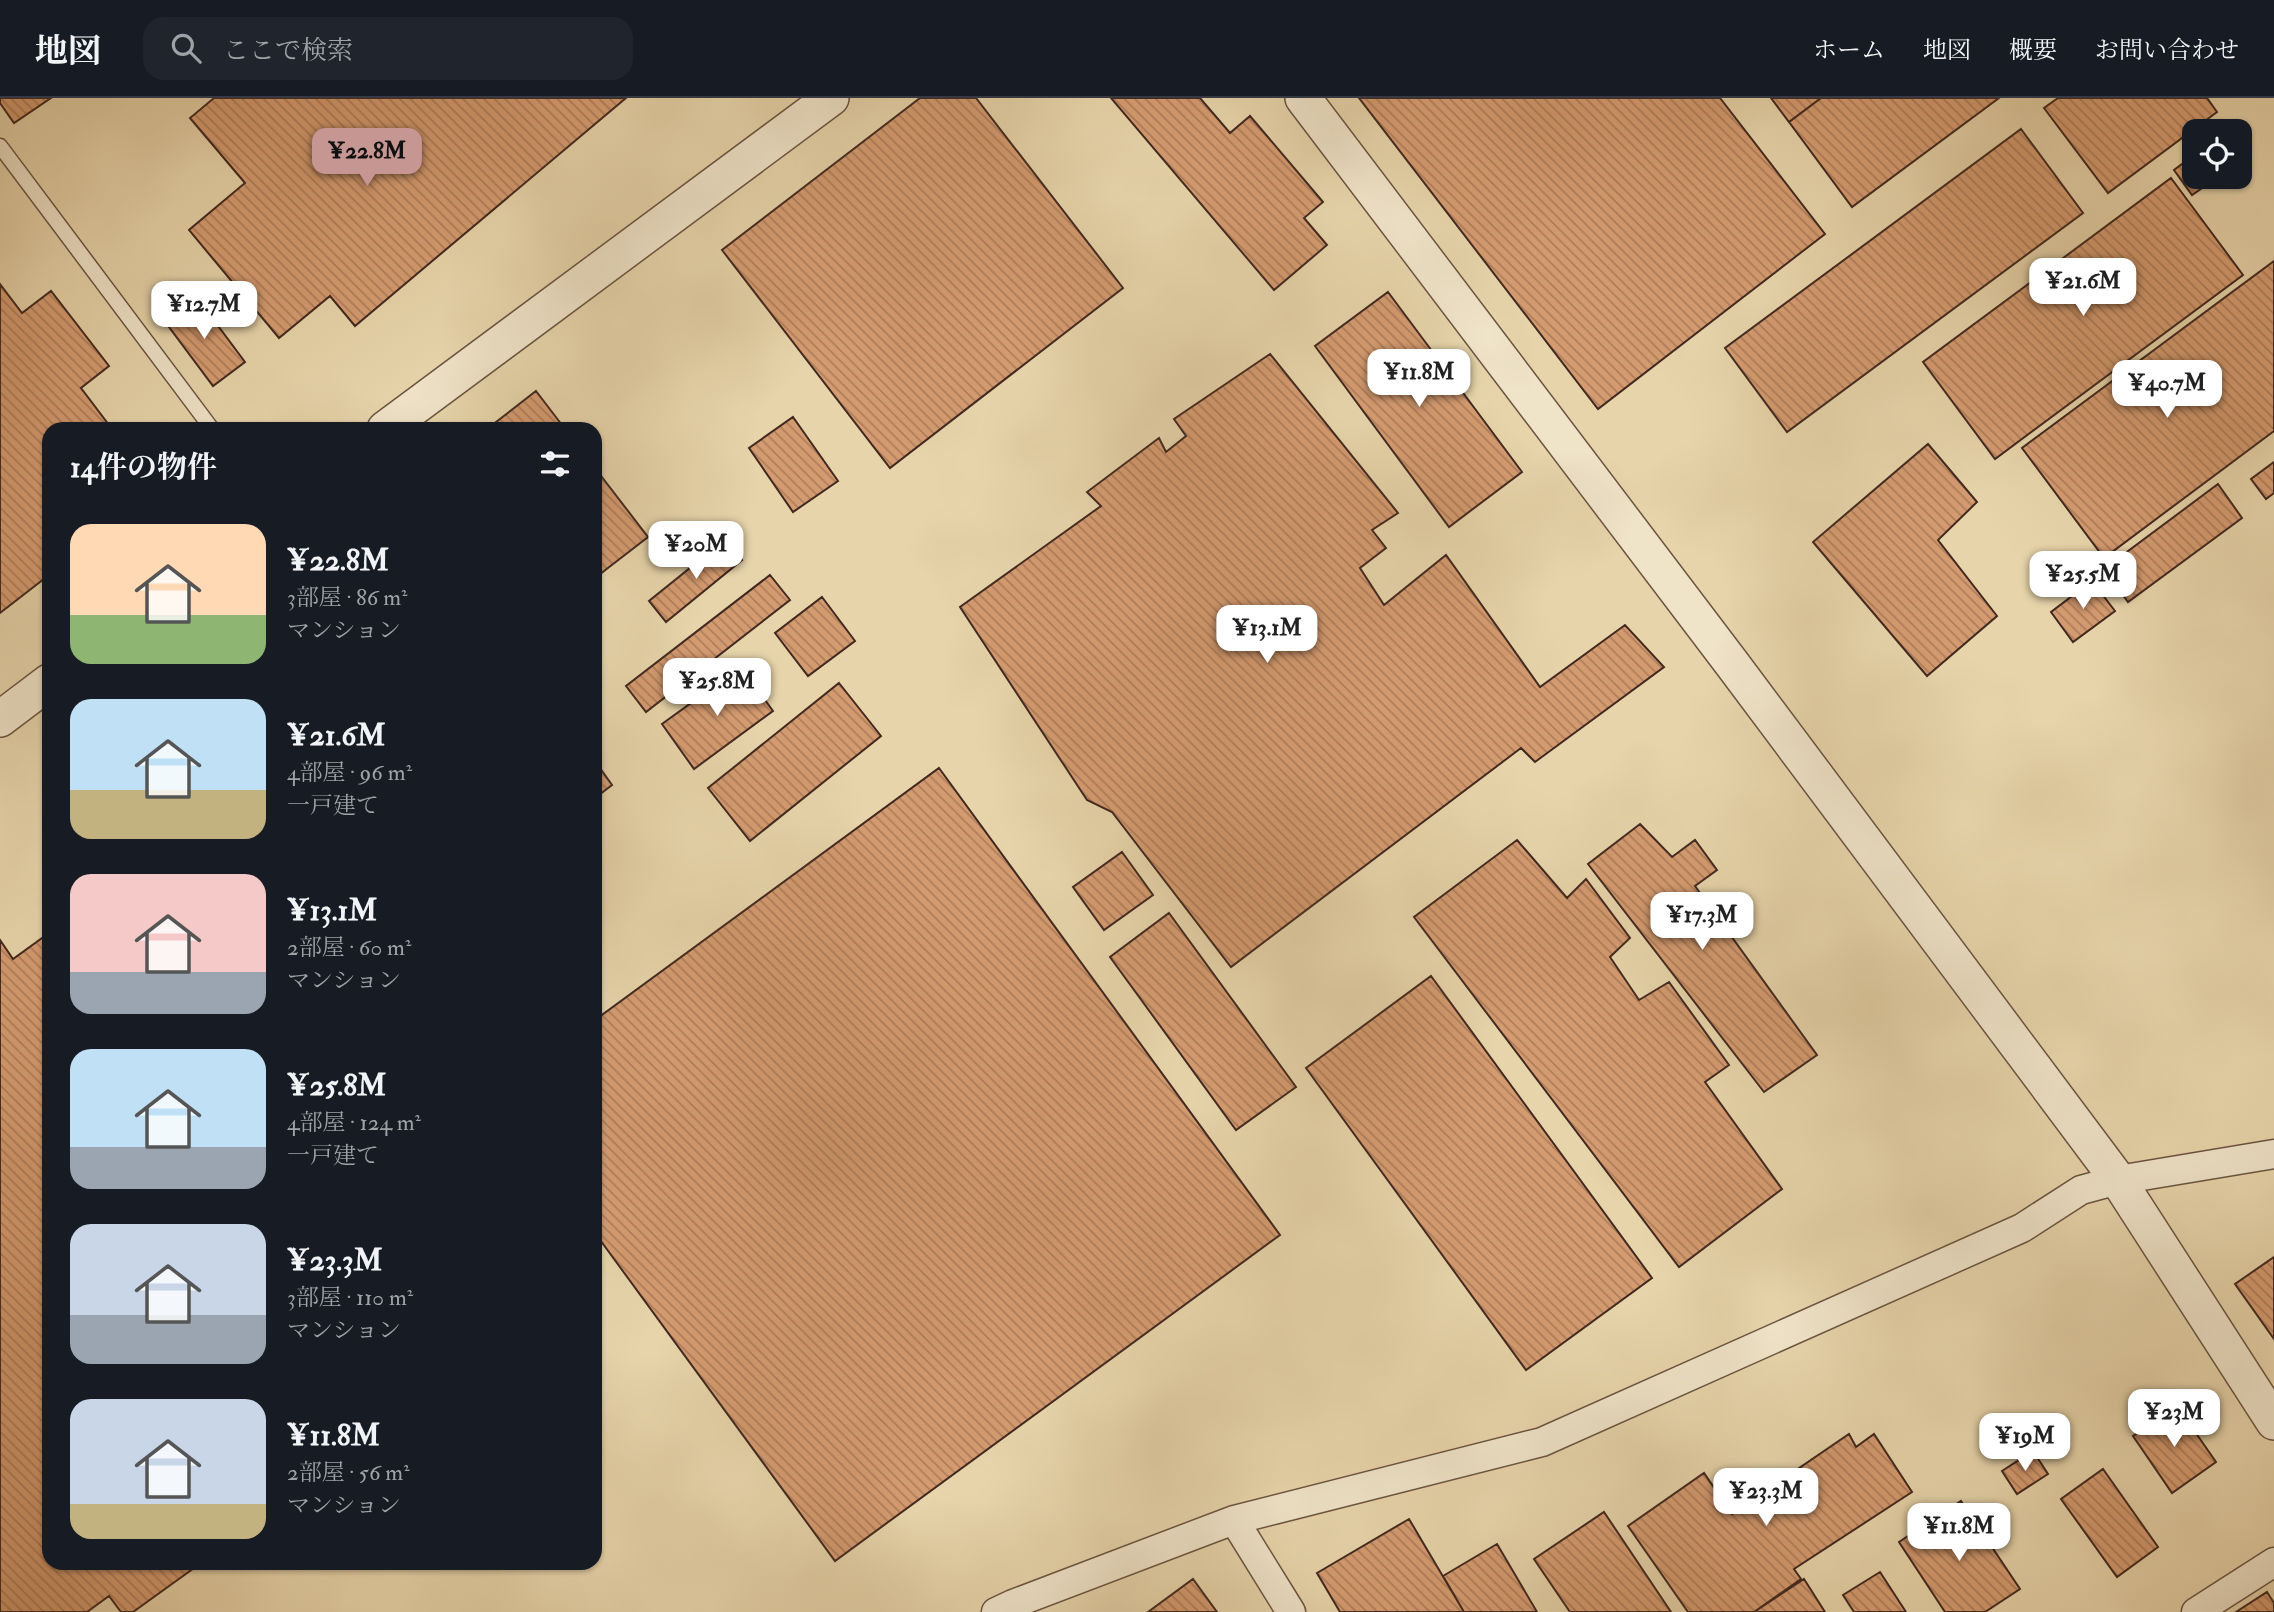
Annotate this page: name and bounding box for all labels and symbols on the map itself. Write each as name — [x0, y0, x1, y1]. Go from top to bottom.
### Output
pin: ¥22.8M — [310, 129, 424, 188]
pin: ¥21.6M — [2026, 258, 2140, 318]
pin: ¥12.7M — [147, 282, 261, 341]
pin: ¥11.8M — [1362, 350, 1476, 409]
pin: ¥40.7M — [2110, 360, 2224, 420]
pin: ¥20M — [655, 522, 737, 581]
pin: ¥25.5M — [2026, 552, 2140, 611]
pin: ¥13.1M — [1210, 606, 1324, 665]
pin: ¥25.8M — [660, 658, 774, 718]
pin: ¥17.3M — [1645, 892, 1759, 952]
pin: ¥23M — [2133, 1390, 2215, 1449]
pin: ¥19M — [1984, 1414, 2066, 1473]
pin: ¥23.3M — [1709, 1468, 1823, 1528]
pin: ¥11.8M — [1902, 1504, 2016, 1563]

